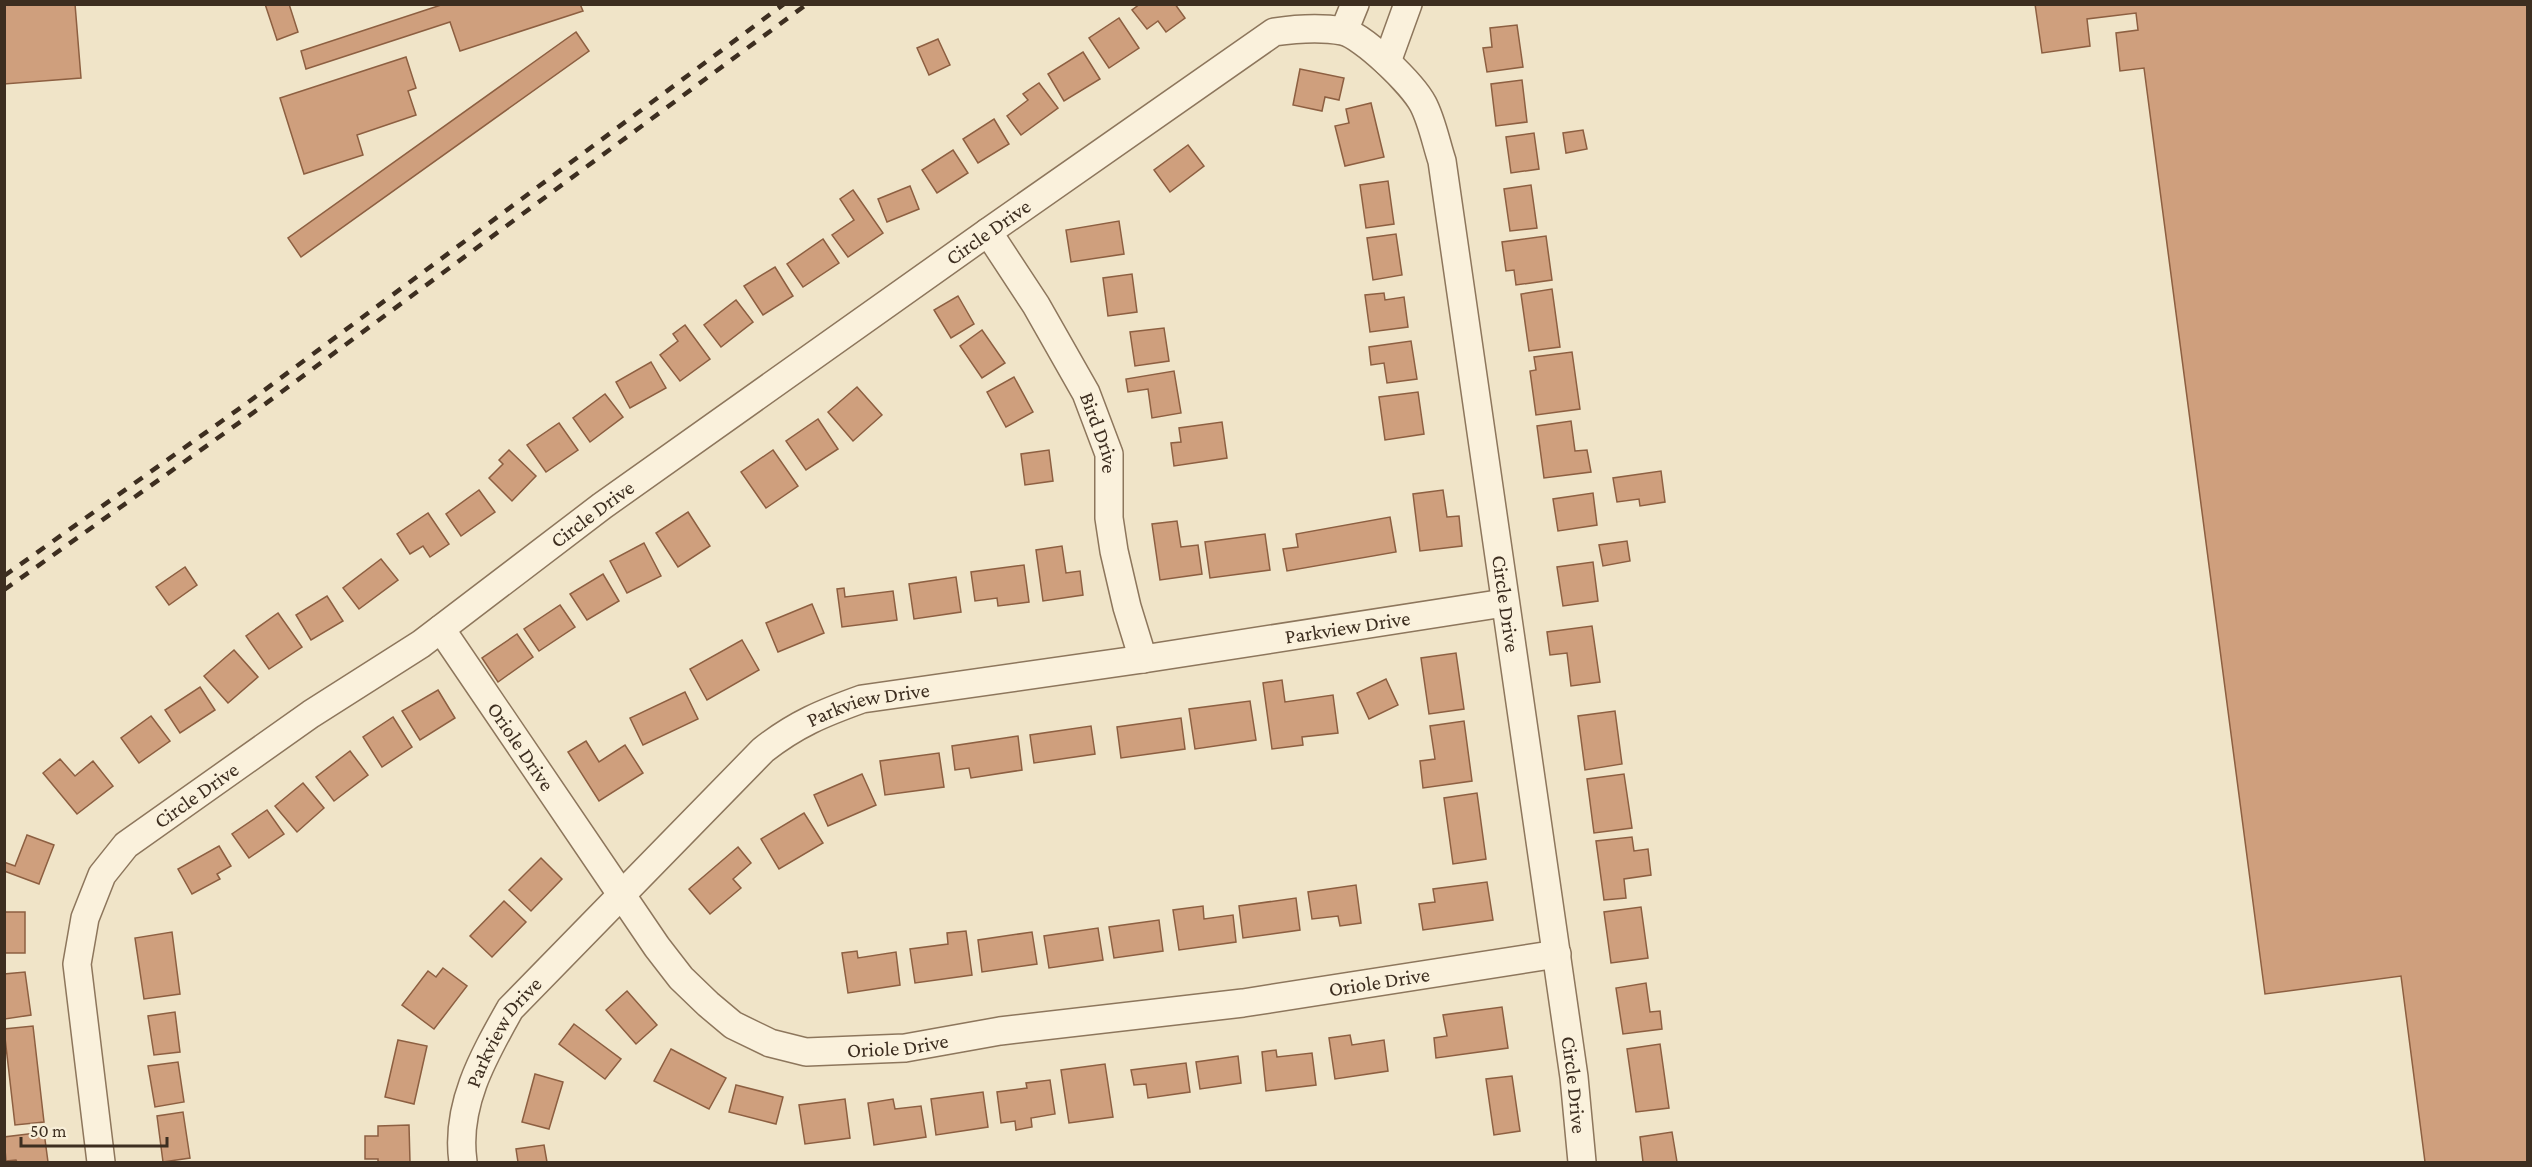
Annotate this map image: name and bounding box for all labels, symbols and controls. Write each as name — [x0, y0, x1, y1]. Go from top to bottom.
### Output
street label: Circle Drive — [941, 194, 1035, 270]
street label: Bird Drive — [1075, 389, 1121, 474]
street label: Circle Drive — [546, 475, 639, 553]
street label: Circle Drive — [1487, 553, 1525, 654]
street label: Parkview Drive — [1283, 606, 1412, 649]
street label: Parkview Drive — [803, 678, 931, 732]
street label: Oriole Drive — [482, 698, 559, 795]
street label: Circle Drive — [149, 757, 243, 833]
street label: Oriole Drive — [1327, 962, 1431, 1001]
street label: Parkview Drive — [461, 972, 547, 1091]
street label: Oriole Drive — [847, 1028, 950, 1062]
street label: Circle Drive — [1556, 1034, 1591, 1135]
scale bar — [21, 1110, 166, 1148]
text: 50 m — [30, 1121, 67, 1141]

